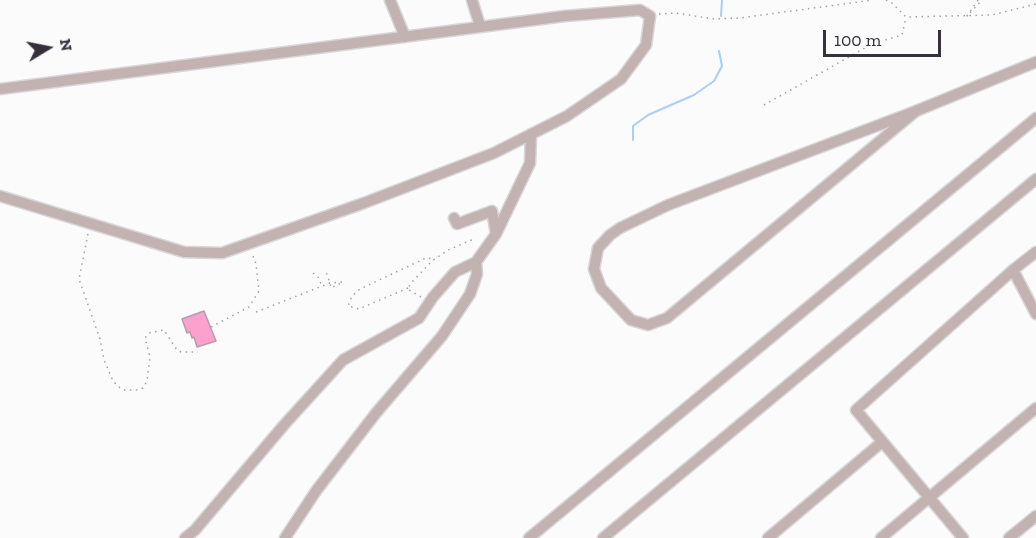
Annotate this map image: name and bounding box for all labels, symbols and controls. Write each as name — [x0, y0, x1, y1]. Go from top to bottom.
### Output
north arrow — [18, 18, 78, 78]
scale bar — [826, 18, 944, 56]
text: 100 m — [834, 29, 881, 51]
text: N — [56, 37, 77, 52]

